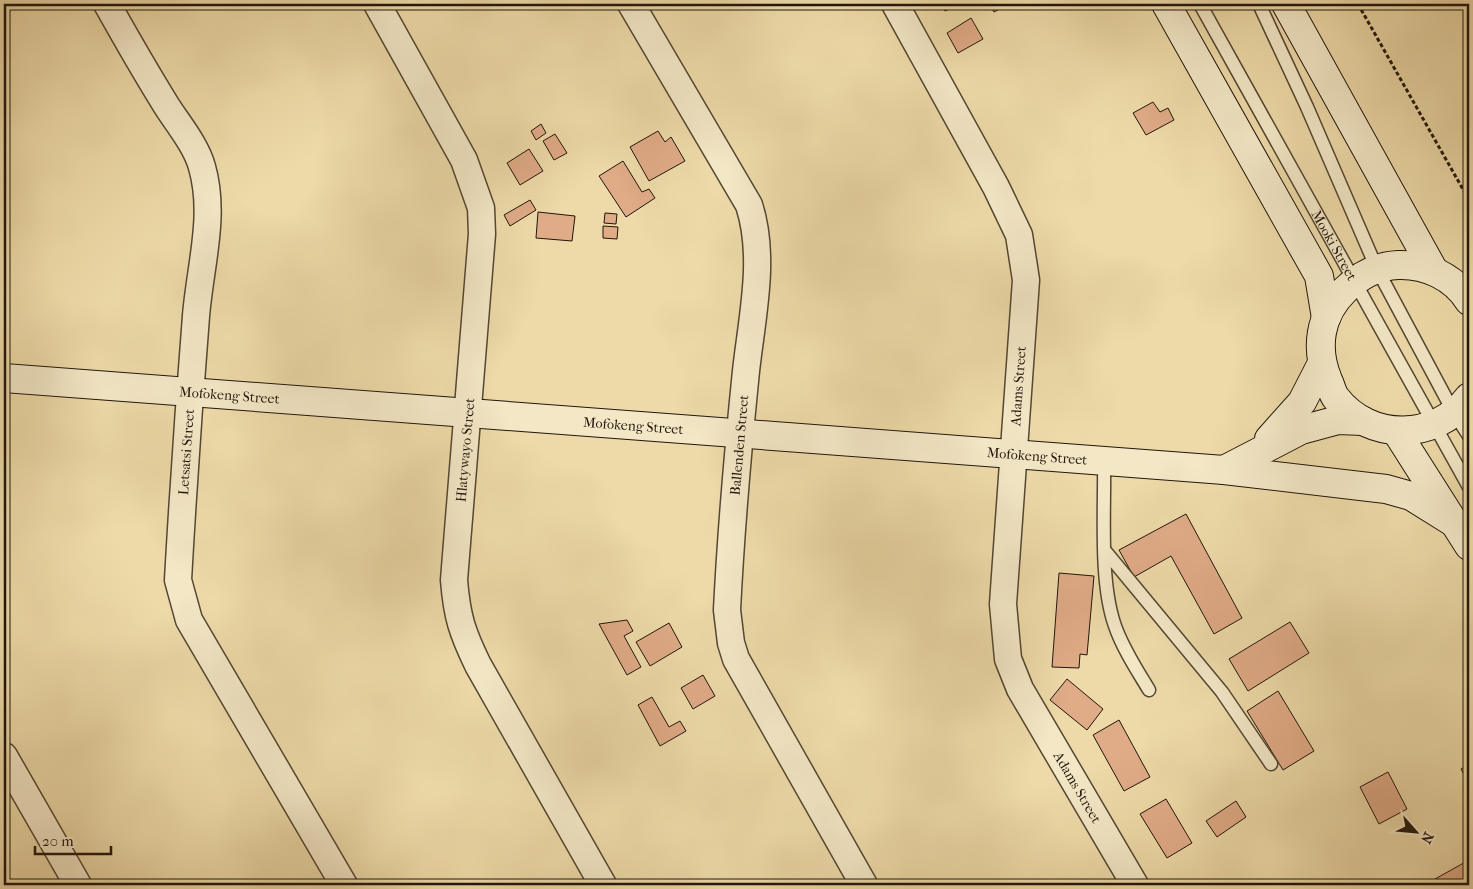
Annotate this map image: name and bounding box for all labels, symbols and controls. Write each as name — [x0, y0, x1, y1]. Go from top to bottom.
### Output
street label: Mooki Street — [1307, 207, 1360, 284]
street label: Adams Street — [1007, 346, 1030, 427]
street label: Mofokeng Street — [179, 383, 280, 408]
street label: Ballenden Street — [727, 394, 752, 496]
street label: Hlatywayo Street — [452, 397, 479, 503]
street label: Letsatsi Street — [175, 408, 198, 496]
street label: Mofokeng Street — [582, 414, 684, 438]
street label: Mofokeng Street — [986, 444, 1088, 469]
street label: Adams Street — [1049, 748, 1105, 826]
north arrow — [1390, 806, 1440, 856]
scale bar — [35, 824, 111, 856]
text: N — [1417, 829, 1437, 847]
text: 20 m — [42, 832, 74, 850]

